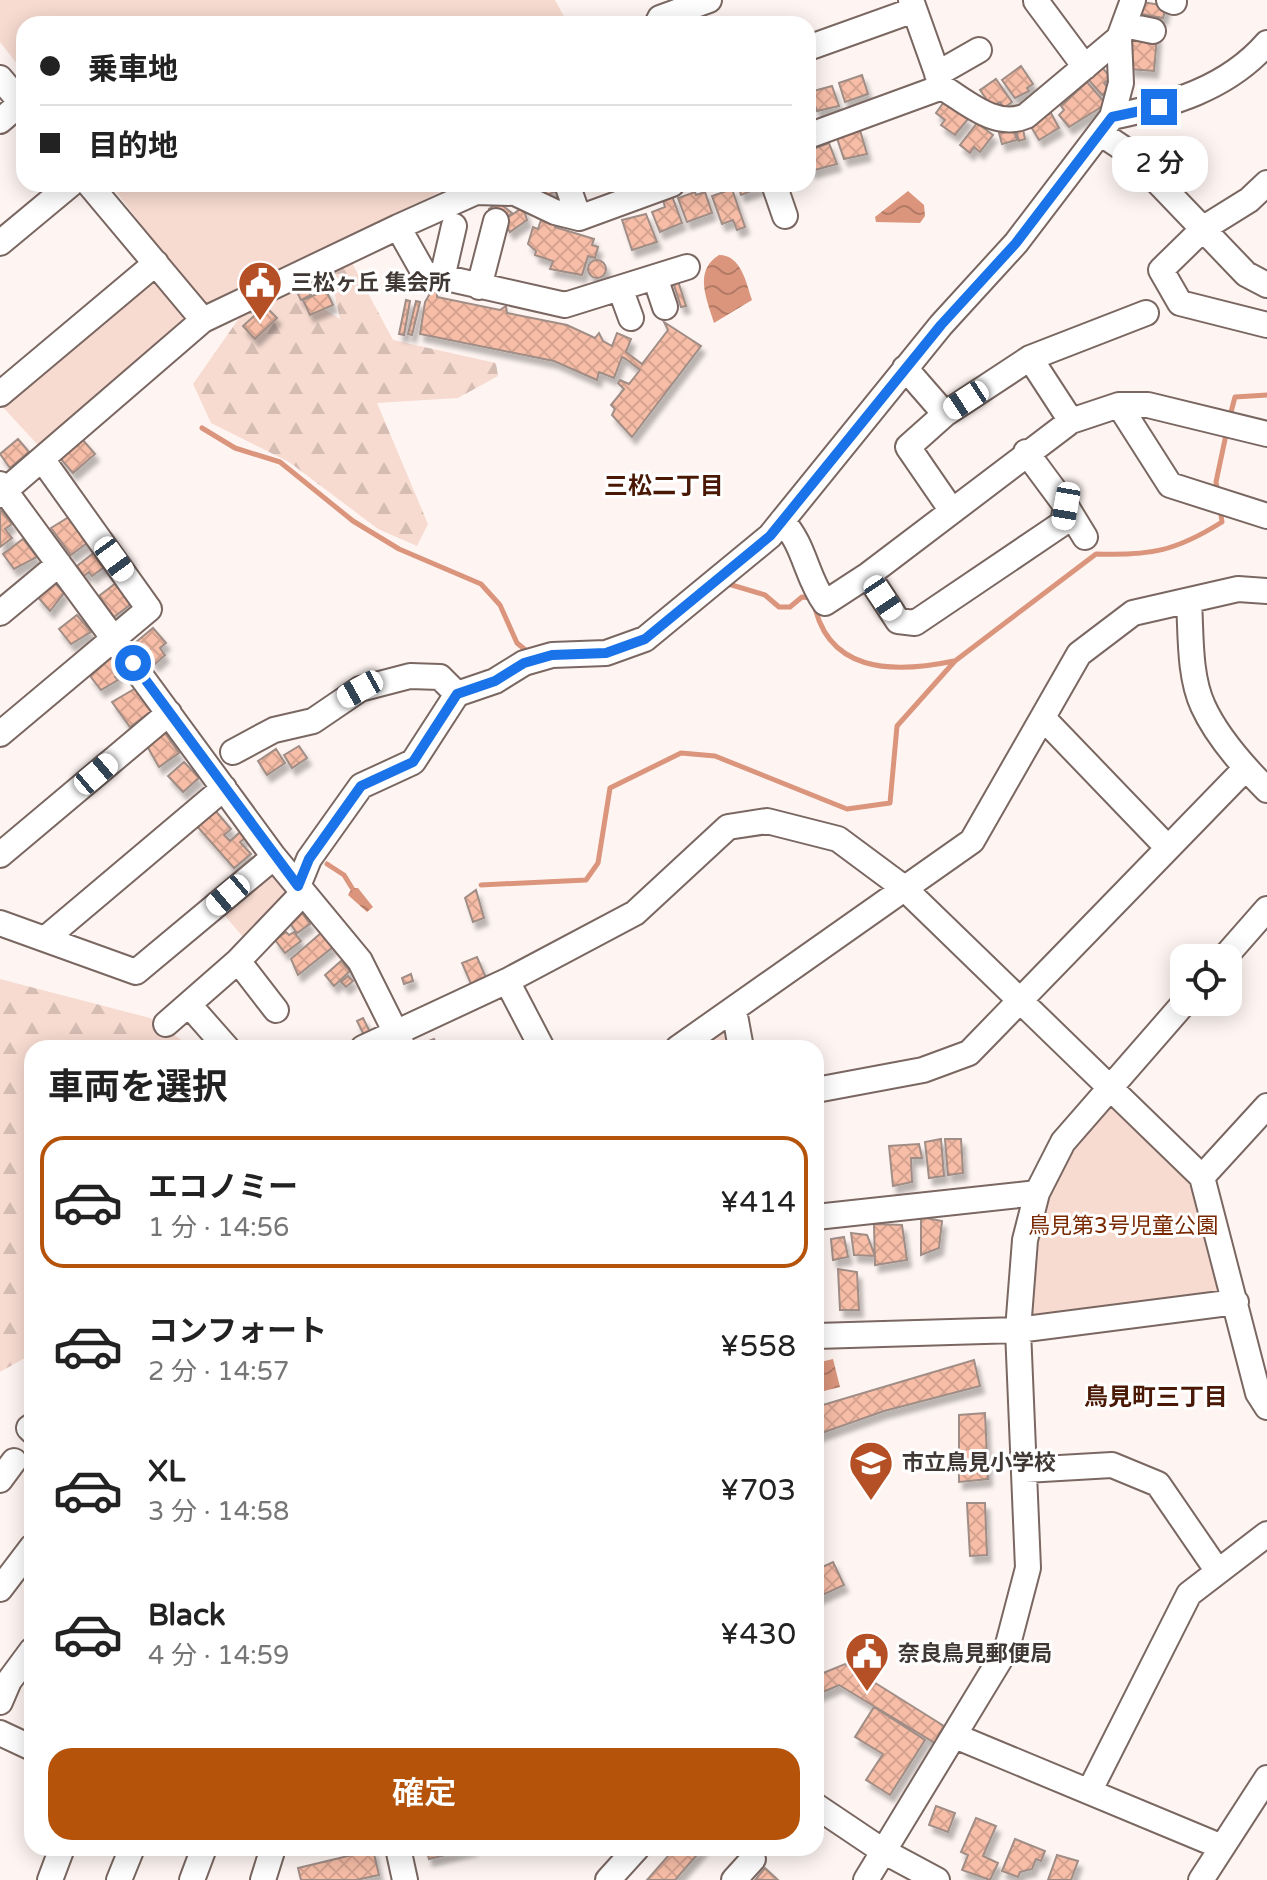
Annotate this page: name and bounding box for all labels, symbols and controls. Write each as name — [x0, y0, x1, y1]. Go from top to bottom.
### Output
text: 乗車地 — [88, 51, 178, 88]
route end — [1141, 89, 1177, 125]
text: 目的地 — [88, 128, 178, 165]
callout: 2 分 — [1111, 135, 1207, 191]
text: 2 分 — [1135, 148, 1185, 179]
public building icon: 三松ヶ丘 集会所 — [236, 259, 284, 322]
place label: 三松ヶ丘 集会所 — [291, 270, 451, 296]
car — [939, 377, 993, 423]
district label: 三松二丁目 — [604, 472, 724, 501]
car — [1050, 480, 1082, 532]
car — [90, 533, 138, 585]
car — [860, 571, 906, 625]
route start — [115, 645, 151, 681]
car — [333, 667, 387, 711]
car — [70, 749, 122, 799]
car — [202, 870, 254, 920]
map controls — [1170, 944, 1242, 1016]
button: locate — [1170, 944, 1242, 1016]
text: 車両を選択 — [48, 1066, 228, 1109]
icon: car — [52, 1166, 124, 1238]
text: エコノミー — [148, 1169, 298, 1206]
text: ¥414 — [720, 1184, 796, 1221]
text: 1 分 · 14:56 — [148, 1212, 289, 1243]
park label: 鳥見第3号児童公園 — [1028, 1213, 1218, 1239]
icon: car — [52, 1310, 124, 1382]
text: コンフォート — [148, 1313, 327, 1350]
text: ¥558 — [720, 1328, 796, 1365]
text: 2 分 · 14:57 — [148, 1356, 289, 1387]
district label: 鳥見町三丁目 — [1084, 1383, 1228, 1412]
school or university icon: 市立鳥見小学校 — [847, 1439, 895, 1502]
place label: 市立鳥見小学校 — [902, 1450, 1056, 1476]
text: XL — [148, 1453, 185, 1490]
icon: car — [52, 1454, 124, 1526]
text: ¥703 — [720, 1472, 796, 1509]
text: 3 分 · 14:58 — [148, 1496, 289, 1527]
text: Black — [148, 1597, 225, 1634]
icon: car — [52, 1598, 124, 1670]
text: ¥430 — [720, 1616, 796, 1653]
public building icon: 奈良鳥見郵便局 — [843, 1630, 891, 1693]
text: 4 分 · 14:59 — [148, 1640, 289, 1671]
place label: 奈良鳥見郵便局 — [898, 1641, 1052, 1667]
button: 確定 — [48, 1748, 800, 1840]

